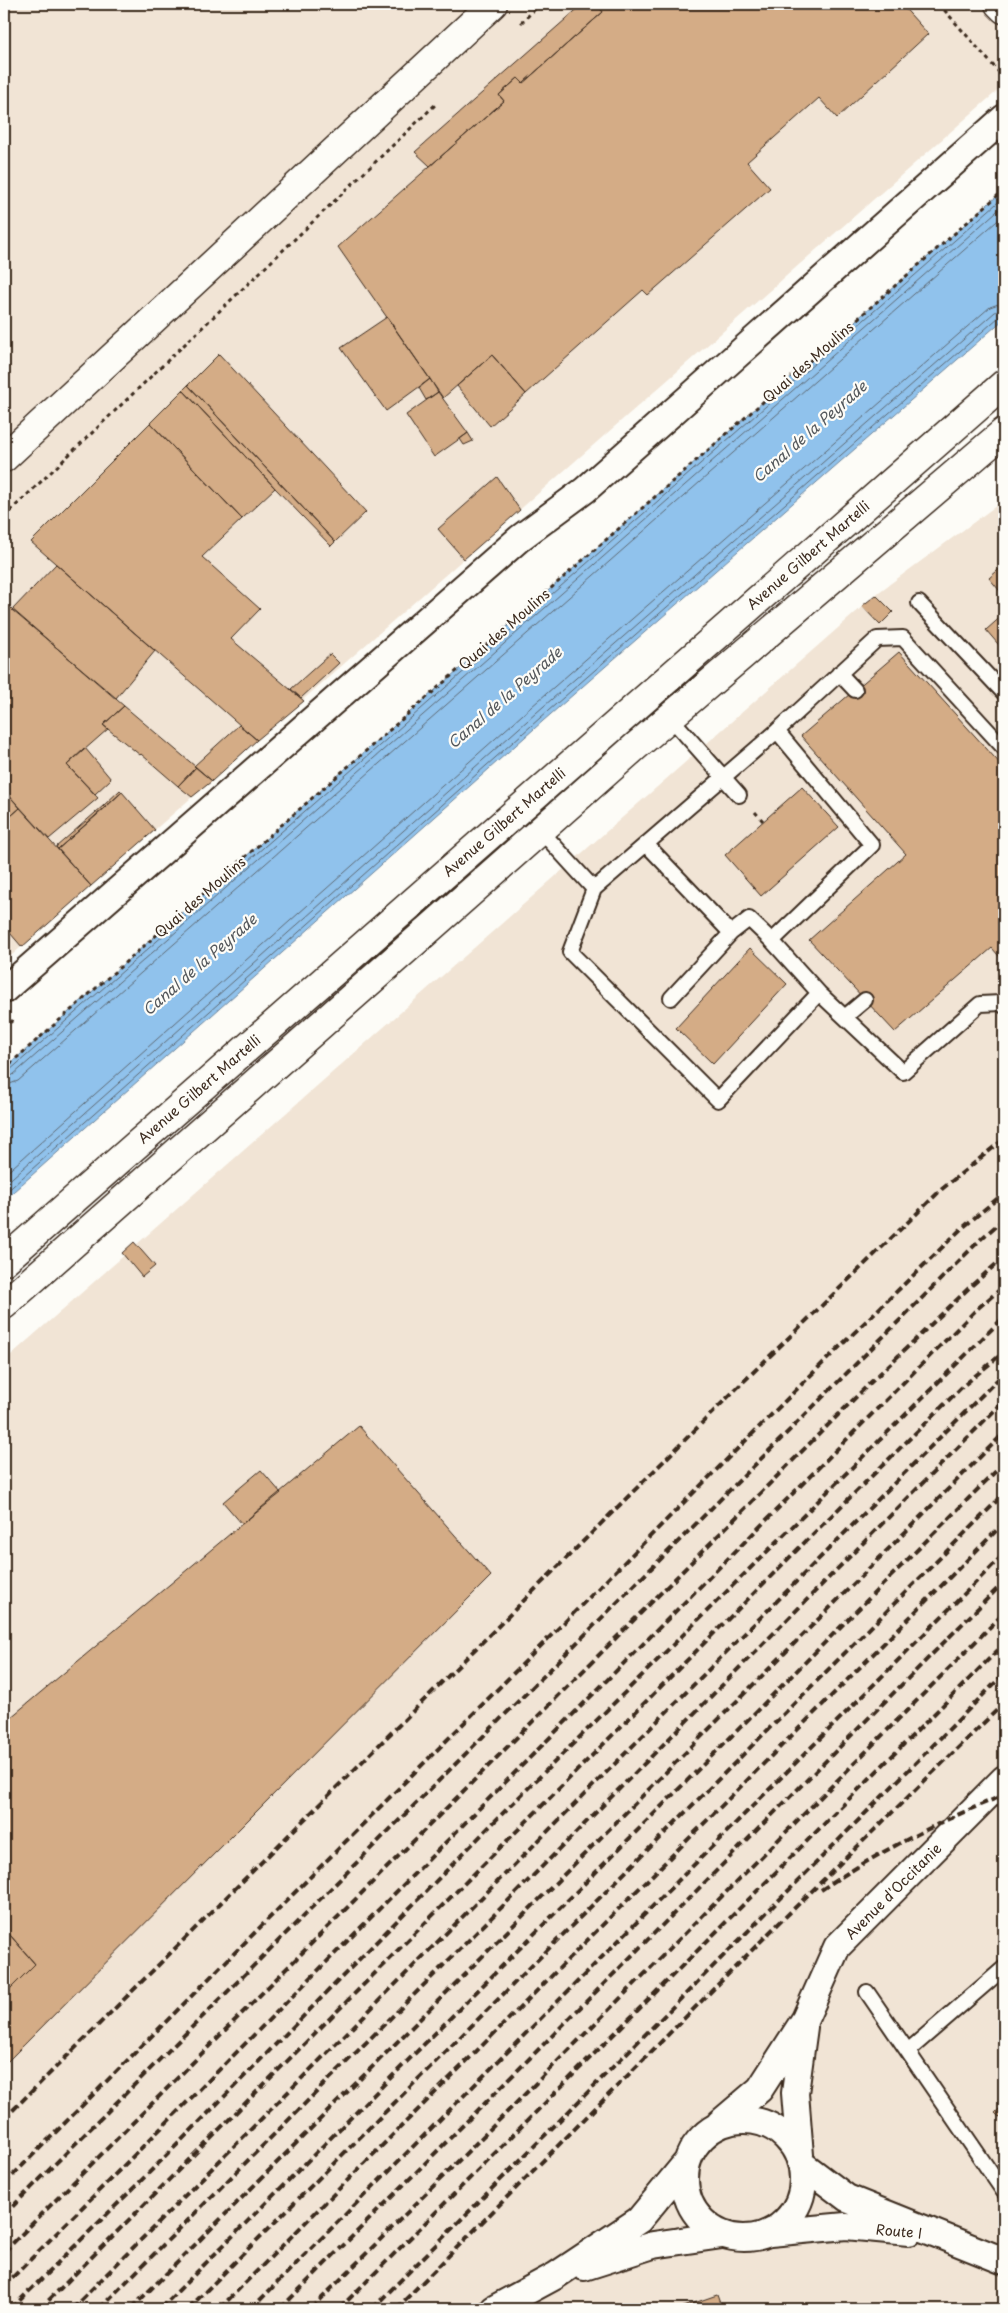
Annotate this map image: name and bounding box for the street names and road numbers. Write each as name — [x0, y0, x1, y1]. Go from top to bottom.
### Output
street label: Quai des Moulins — [758, 316, 858, 408]
street label: Avenue Gilbert Martelli — [742, 496, 874, 614]
street label: Quai des Moulins — [454, 583, 554, 675]
street label: Avenue Gilbert Martelli — [438, 763, 570, 881]
street label: Quai des Moulins — [150, 851, 250, 943]
street label: Avenue Gilbert Martelli — [133, 1030, 265, 1148]
street label: Avenue d'Occitanie — [840, 1838, 946, 1944]
street label: Route I — [875, 2219, 923, 2243]

